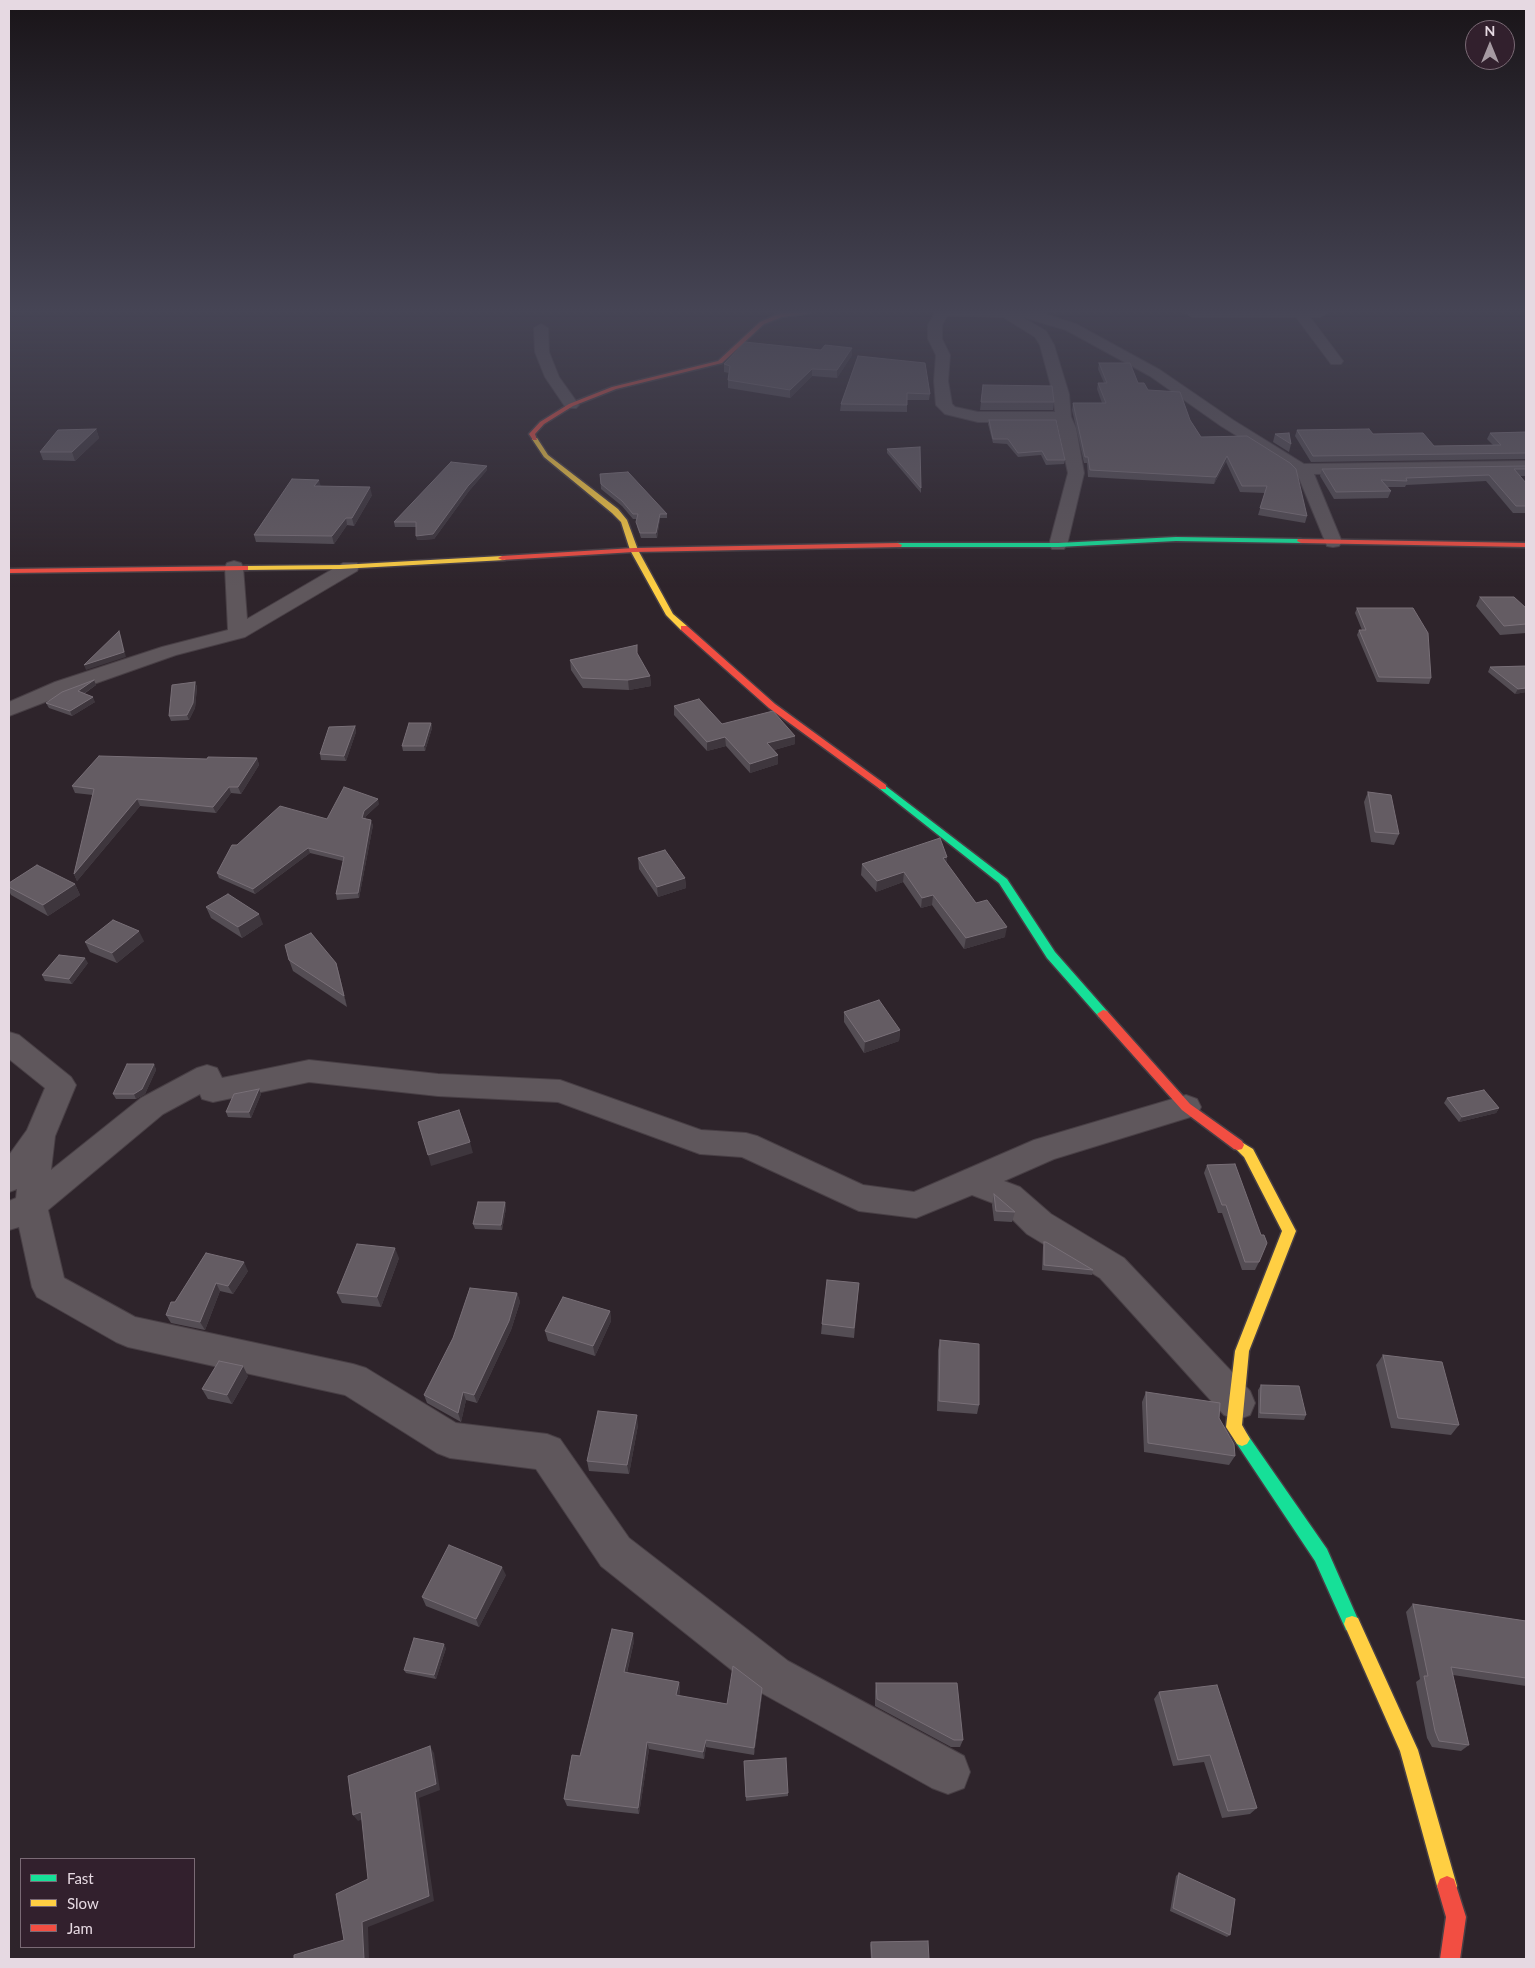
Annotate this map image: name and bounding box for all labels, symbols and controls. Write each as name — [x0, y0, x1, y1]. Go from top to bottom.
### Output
north arrow — [1465, 20, 1515, 70]
text: N — [1485, 22, 1495, 39]
legend — [20, 1858, 195, 1948]
text: Fast — [67, 1869, 94, 1887]
text: Slow — [67, 1894, 99, 1912]
text: Jam — [67, 1919, 93, 1937]

